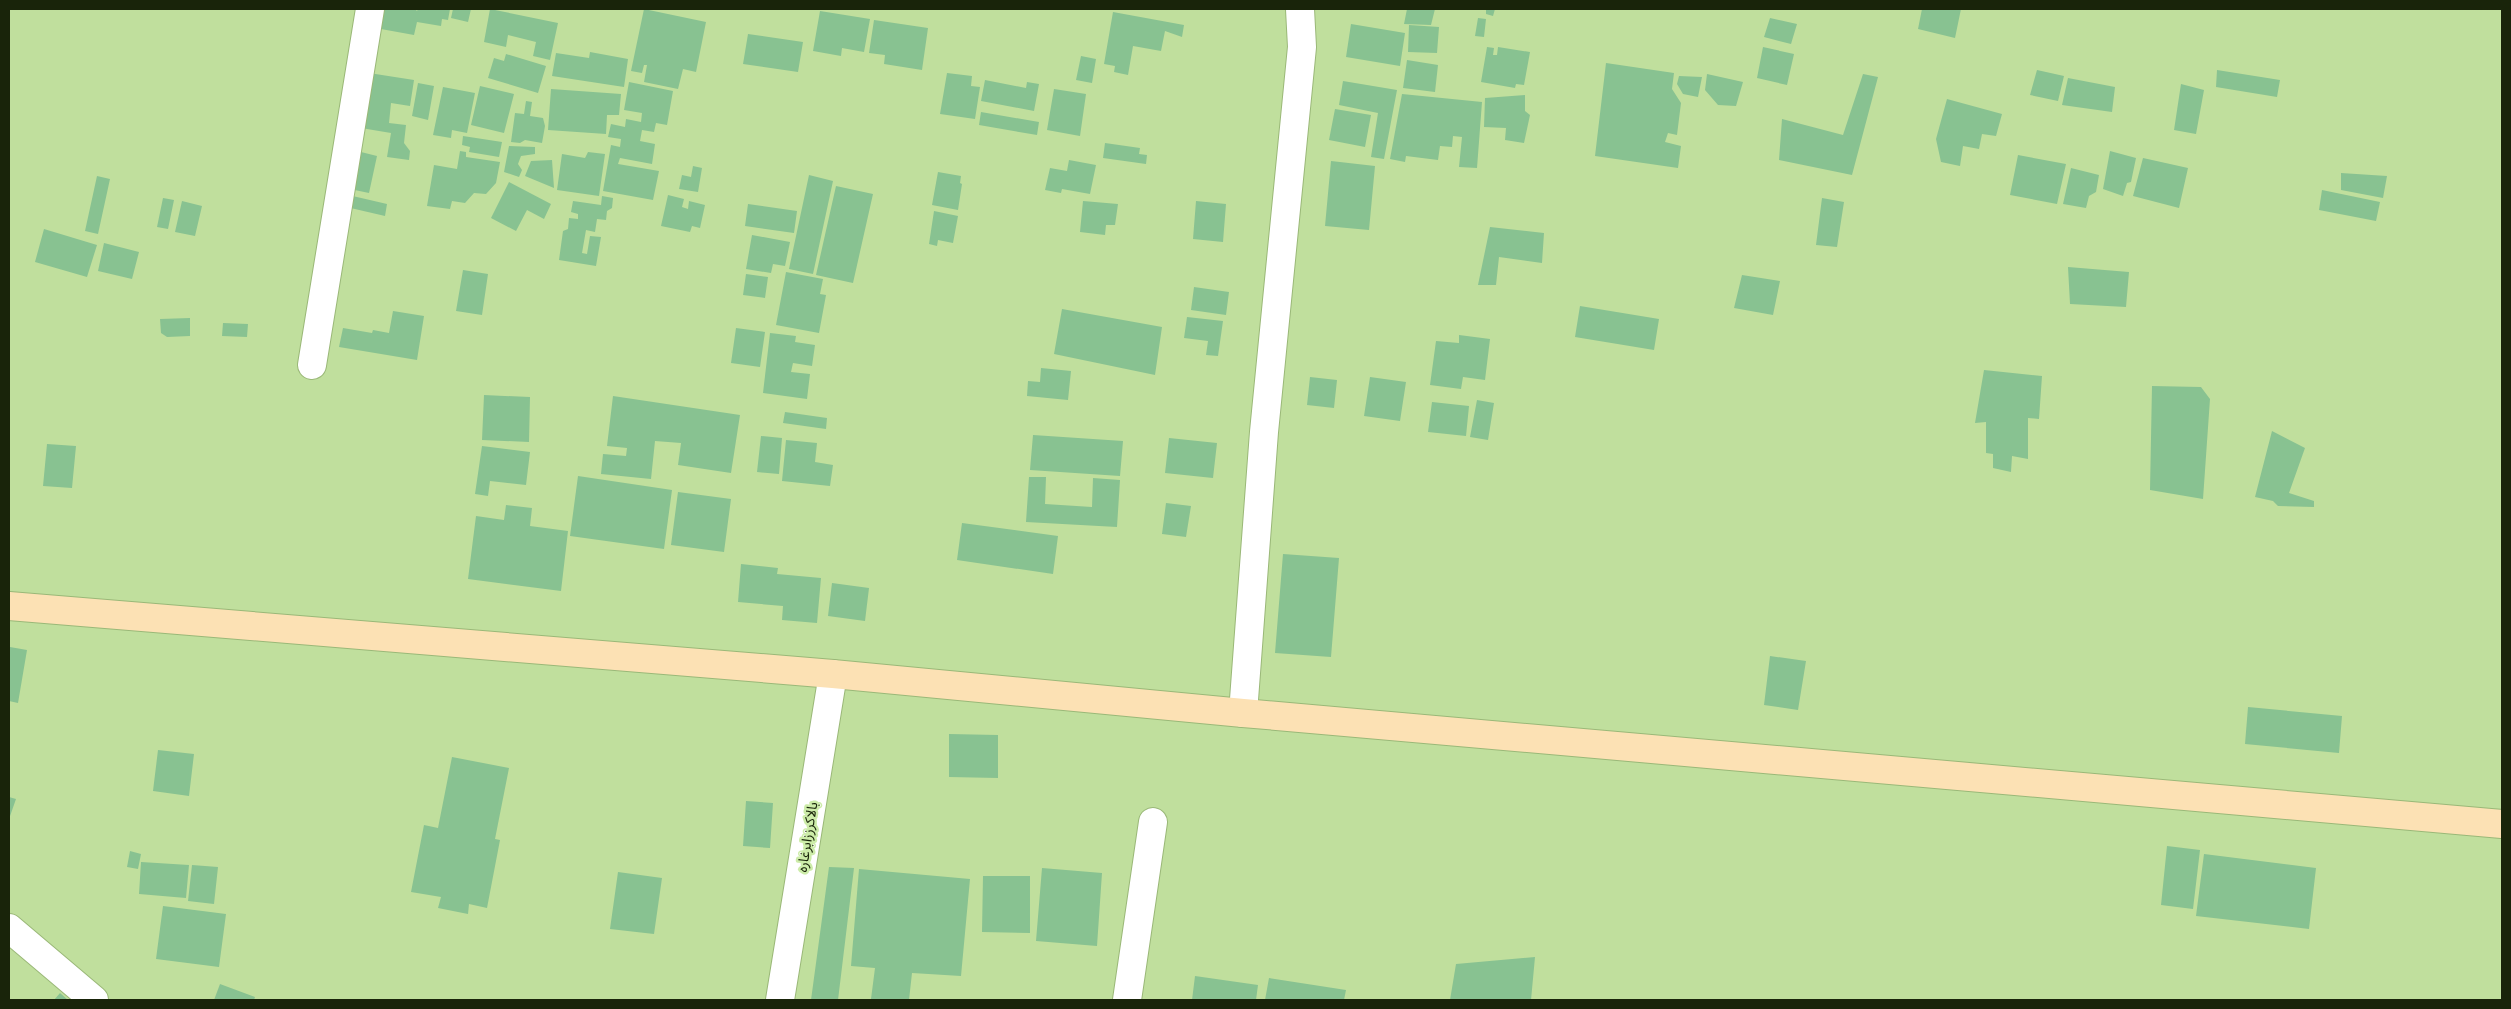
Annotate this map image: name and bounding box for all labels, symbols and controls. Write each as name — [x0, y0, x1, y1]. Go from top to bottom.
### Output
street label: بالاکرززابرغاره — [792, 800, 822, 874]

